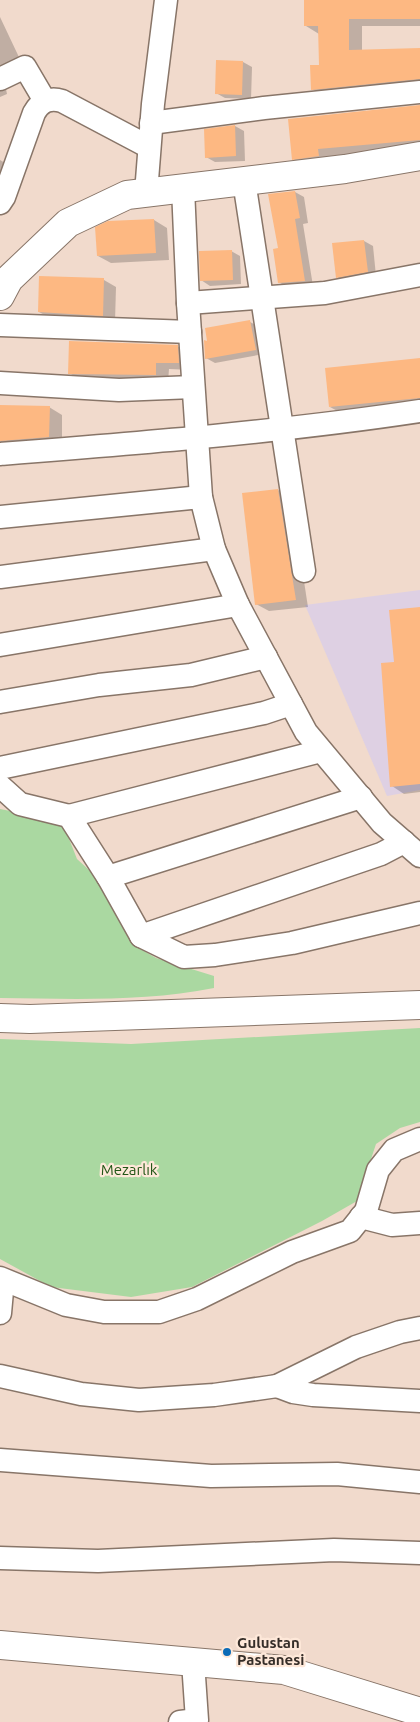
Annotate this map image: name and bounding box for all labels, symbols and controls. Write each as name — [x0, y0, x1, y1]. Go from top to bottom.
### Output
park label: Mezarlık — [101, 1161, 158, 1178]
place label: Gulustan Pastanesi — [237, 1634, 305, 1668]
marker: Gulustan Pastanesi — [221, 1646, 233, 1658]

